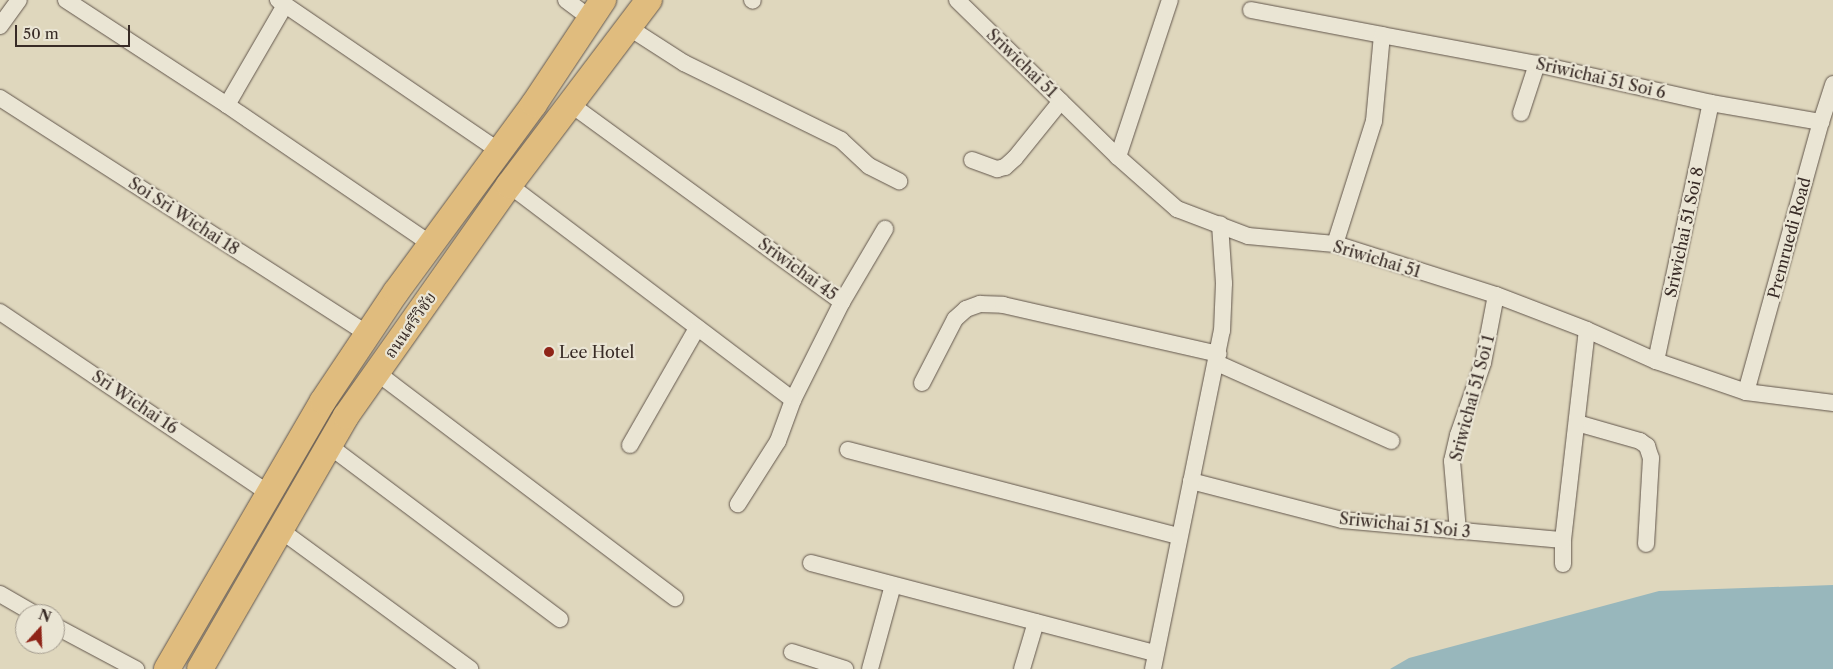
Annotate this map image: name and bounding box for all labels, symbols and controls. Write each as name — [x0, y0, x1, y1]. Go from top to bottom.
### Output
scale bar — [18, 15, 132, 47]
text: 50 m — [23, 24, 59, 43]
street label: Sriwichai 51 — [983, 25, 1061, 101]
street label: Sriwichai 51 Soi 6 — [1534, 54, 1668, 102]
street label: Sriwichai 51 Soi 8 — [1661, 165, 1707, 299]
street label: Soi Sri Wichai 18 — [125, 173, 243, 259]
street label: Premruedi Road — [1764, 175, 1814, 301]
street label: Sriwichai 45 — [755, 234, 841, 304]
street label: Sriwichai 51 — [1331, 237, 1423, 281]
street label: ถนนศรีวิชัย — [380, 288, 440, 362]
street label: Sriwichai 51 Soi 1 — [1446, 333, 1498, 463]
place label: Lee Hotel — [559, 342, 634, 362]
marker: Lee Hotel — [543, 346, 555, 358]
street label: Sri Wichai 16 — [88, 366, 182, 438]
street label: Sriwichai 51 Soi 3 — [1338, 509, 1472, 541]
north arrow — [15, 604, 65, 654]
text: N — [36, 605, 54, 626]

